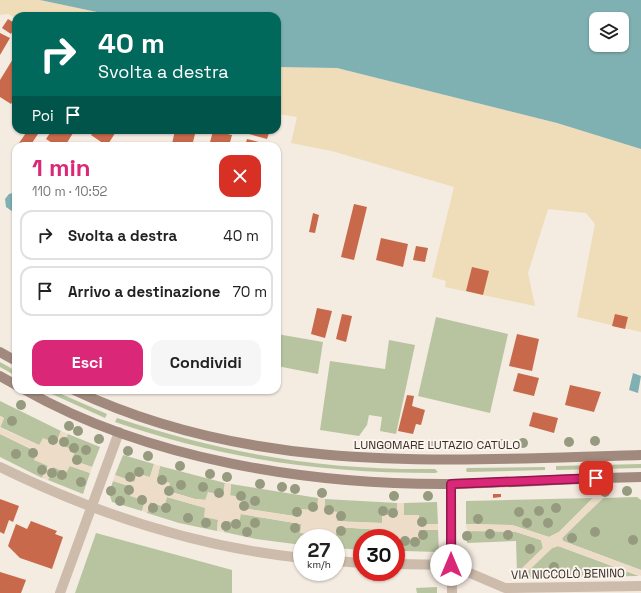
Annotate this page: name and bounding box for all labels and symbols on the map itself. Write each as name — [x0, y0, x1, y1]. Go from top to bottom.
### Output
street label: LUNGOMARE LUTAZIO CATULO — [354, 437, 520, 453]
pin — [579, 461, 613, 495]
speed limit sign: 30 — [353, 529, 405, 581]
position arrow — [430, 544, 472, 586]
street label: VIA NICCOLÒ BENINO — [511, 565, 625, 583]

